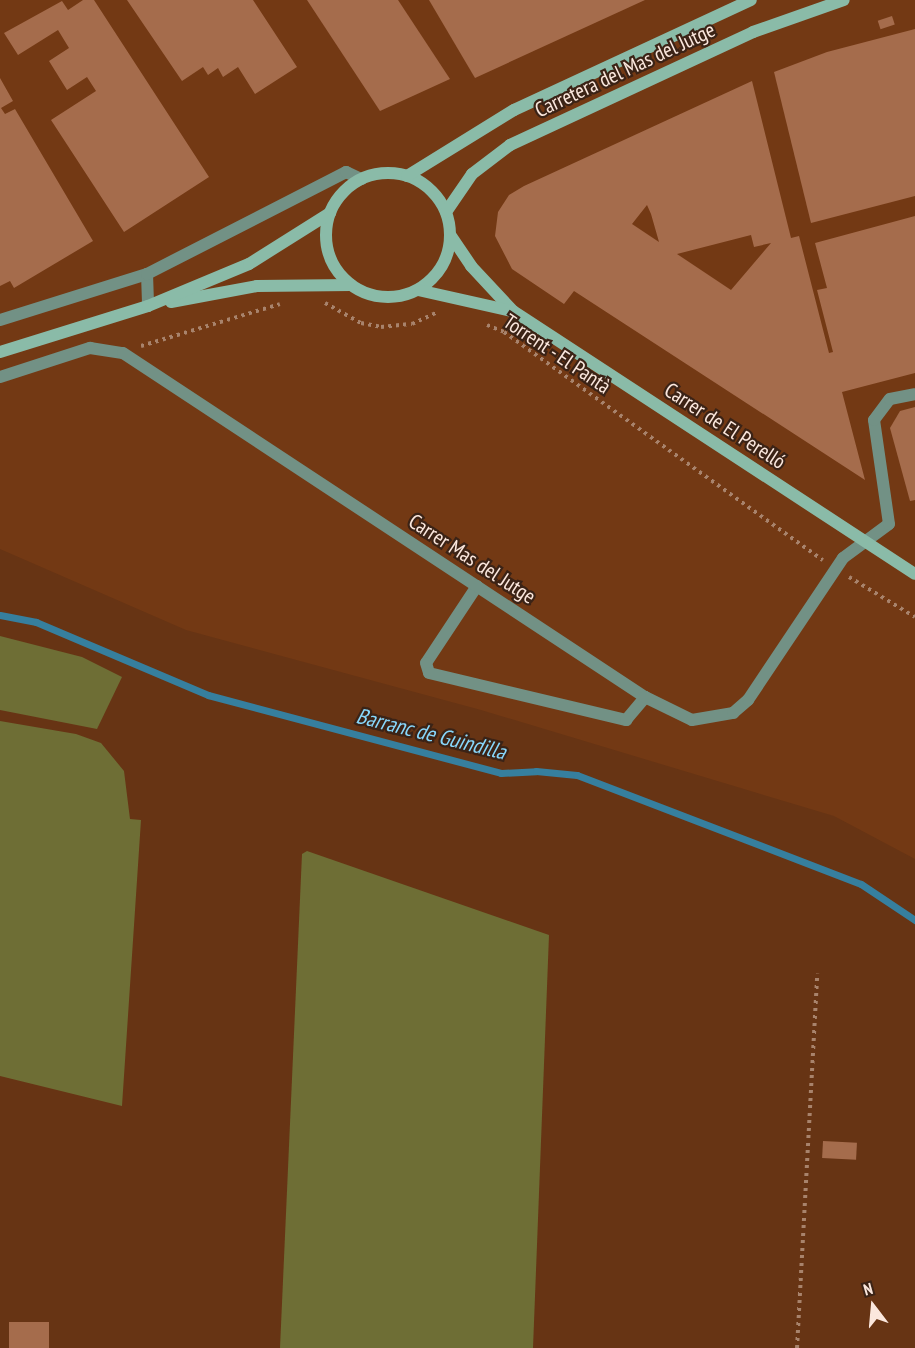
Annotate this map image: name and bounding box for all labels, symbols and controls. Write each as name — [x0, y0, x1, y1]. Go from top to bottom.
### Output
street label: Carretera del Mas del Jutge — [531, 17, 719, 123]
street label: Torrent - El Pantà — [498, 308, 616, 400]
street label: Carrer de El Perelló — [660, 377, 790, 475]
street label: Carrer Mas del Jutge — [404, 509, 540, 609]
water label: Barranc de Guindilla — [353, 703, 509, 765]
north arrow — [843, 1276, 903, 1336]
text: N — [861, 1278, 875, 1300]

